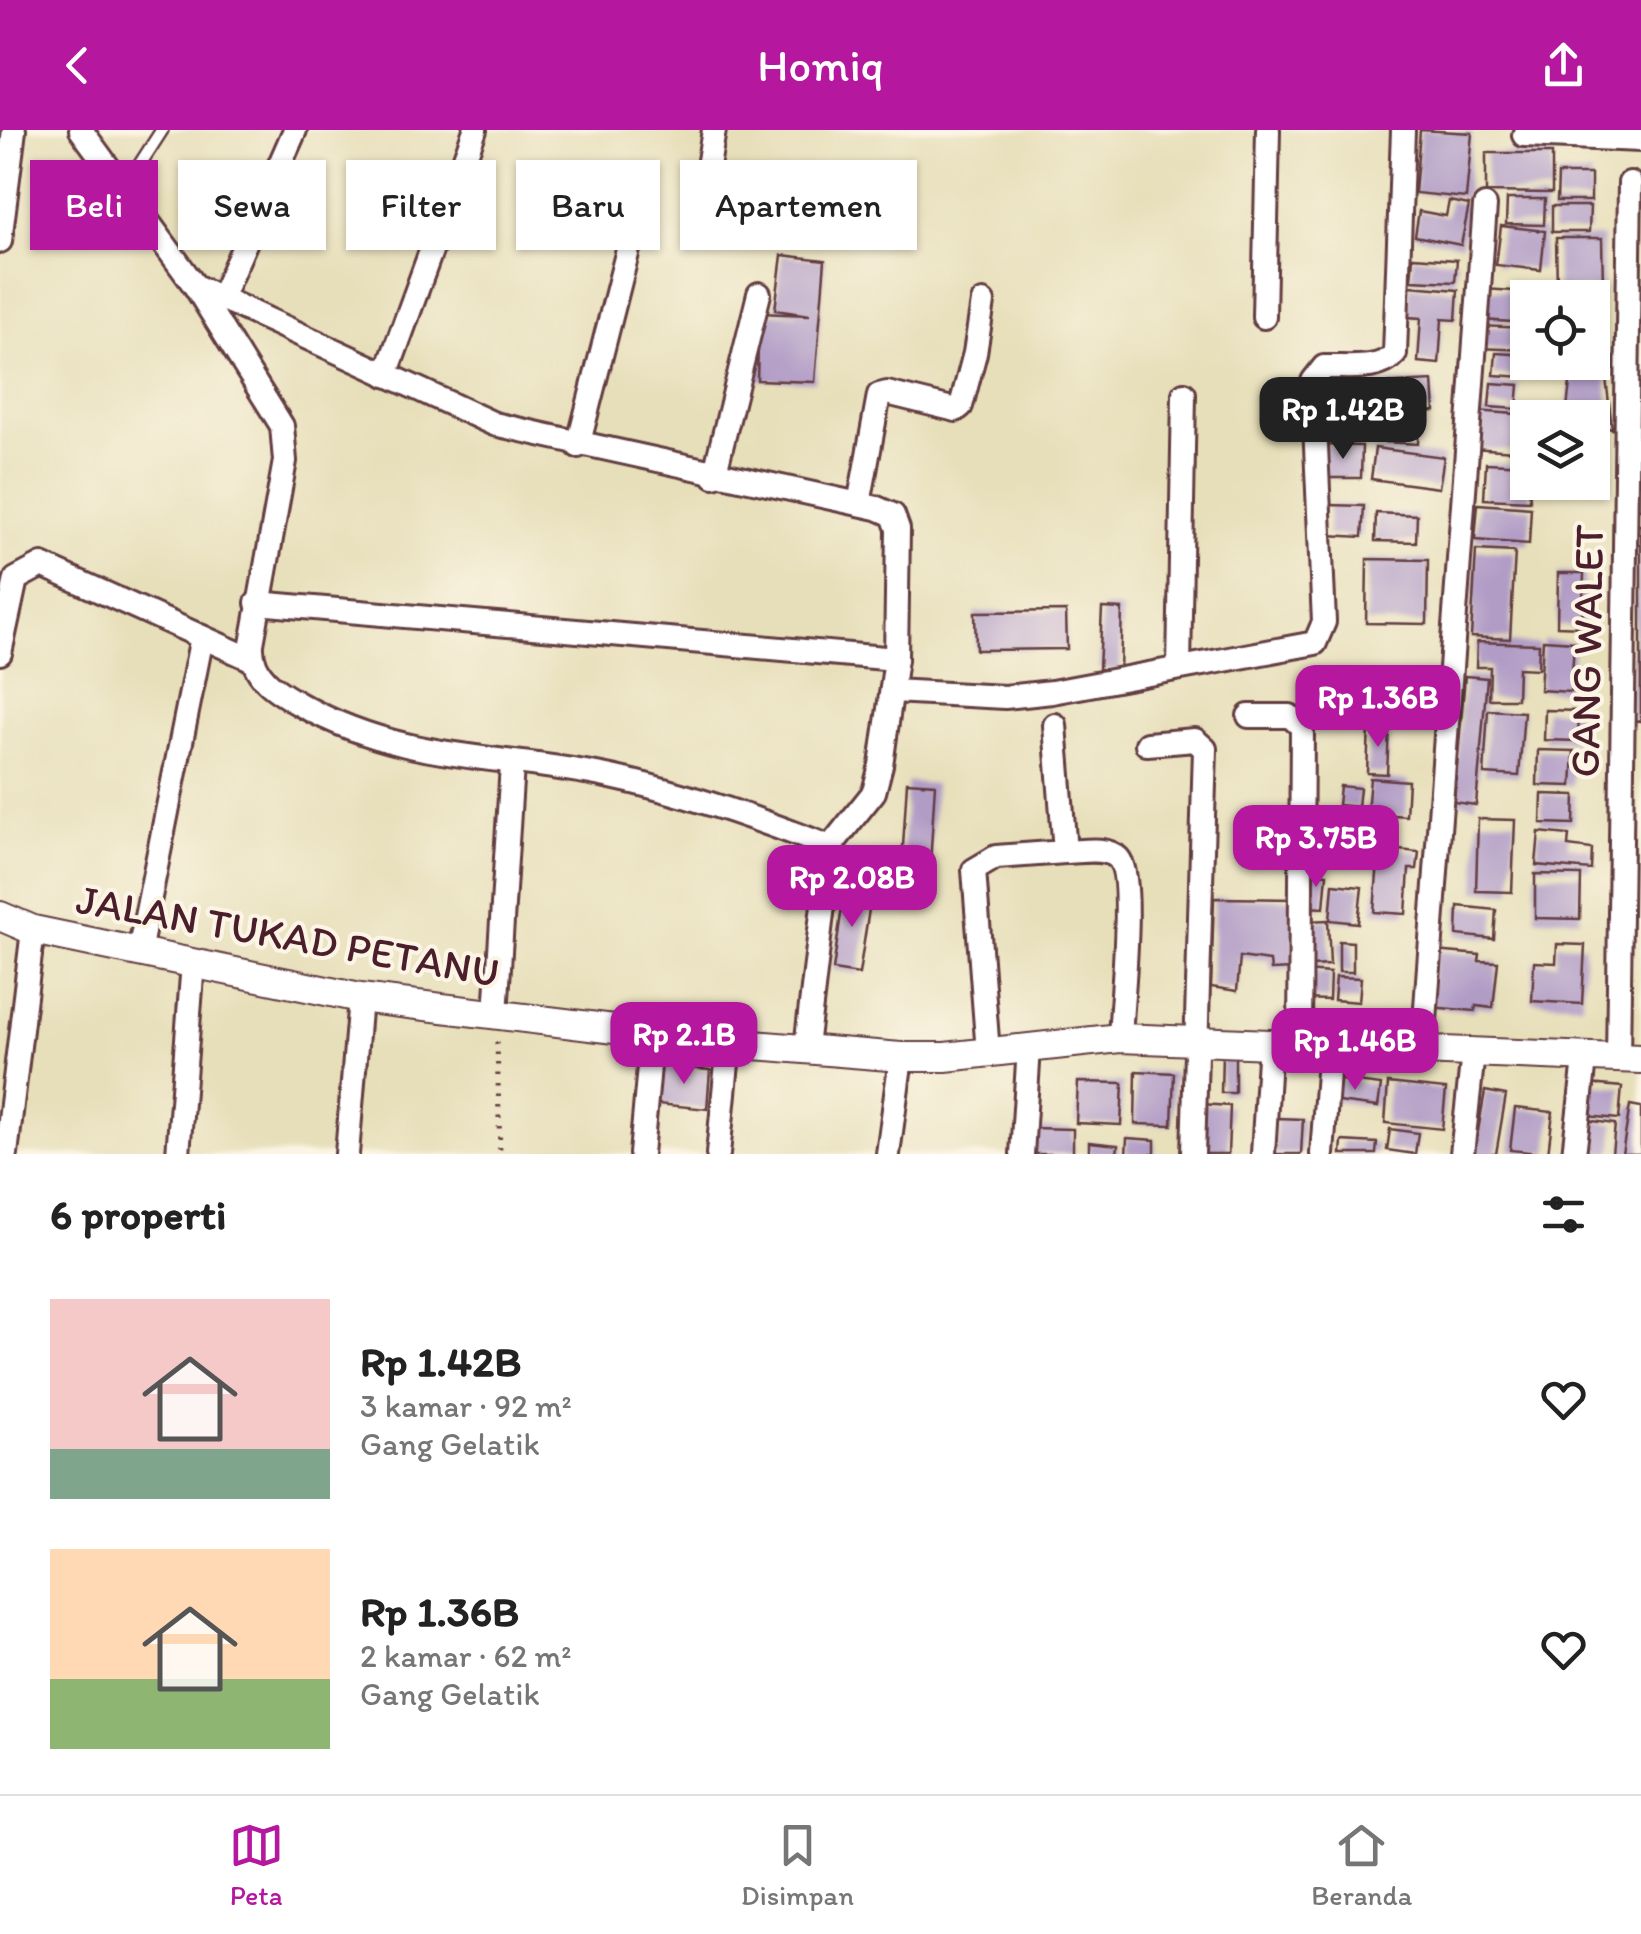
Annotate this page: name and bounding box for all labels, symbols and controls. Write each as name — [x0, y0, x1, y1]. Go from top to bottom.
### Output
icon: back — [50, 38, 105, 93]
text: Homiq — [757, 38, 884, 92]
icon: share — [1536, 38, 1591, 93]
chip: Beli — [30, 160, 158, 250]
chip: Sewa — [178, 160, 326, 250]
chip: Filter — [346, 160, 496, 250]
chip: Baru — [516, 160, 660, 250]
chip: Apartemen — [680, 160, 917, 250]
map controls — [1510, 280, 1610, 500]
button: locate — [1510, 280, 1610, 380]
pin: Rp 1.42B — [1240, 377, 1446, 462]
text: Rp 1.42B — [1282, 390, 1404, 428]
button: layers — [1510, 400, 1610, 500]
street label: GANG WALET — [1559, 524, 1614, 778]
pin: Rp 1.36B — [1275, 665, 1481, 750]
text: Rp 1.36B — [1317, 678, 1439, 716]
pin: Rp 3.75B — [1213, 805, 1419, 890]
text: Rp 3.75B — [1255, 818, 1377, 856]
pin: Rp 2.08B — [749, 845, 955, 930]
text: Rp 2.08B — [789, 858, 915, 896]
street label: JALAN TUKAD PETANU — [72, 873, 503, 998]
pin: Rp 2.1B — [592, 1002, 776, 1087]
pin: Rp 1.46B — [1252, 1008, 1458, 1093]
text: Rp 2.1B — [632, 1015, 736, 1053]
text: Rp 1.46B — [1293, 1021, 1417, 1059]
icon: filters — [1536, 1187, 1591, 1242]
text: 6 properti — [50, 1189, 226, 1240]
text: Rp 1.42B — [360, 1336, 521, 1387]
icon: home — [130, 1339, 250, 1459]
icon: heart — [1536, 1372, 1591, 1427]
text: 3 kamar · 92 m² — [360, 1387, 572, 1425]
text: Gang Gelatik — [360, 1425, 540, 1463]
text: Rp 1.36B — [360, 1586, 519, 1637]
icon: home — [130, 1589, 250, 1709]
icon: heart — [1536, 1622, 1591, 1677]
text: 2 kamar · 62 m² — [360, 1637, 571, 1675]
text: Gang Gelatik — [360, 1675, 540, 1713]
tab: Peta — [229, 1818, 284, 1912]
tab: Disimpan — [741, 1818, 854, 1912]
tab: Beranda — [1311, 1818, 1412, 1912]

